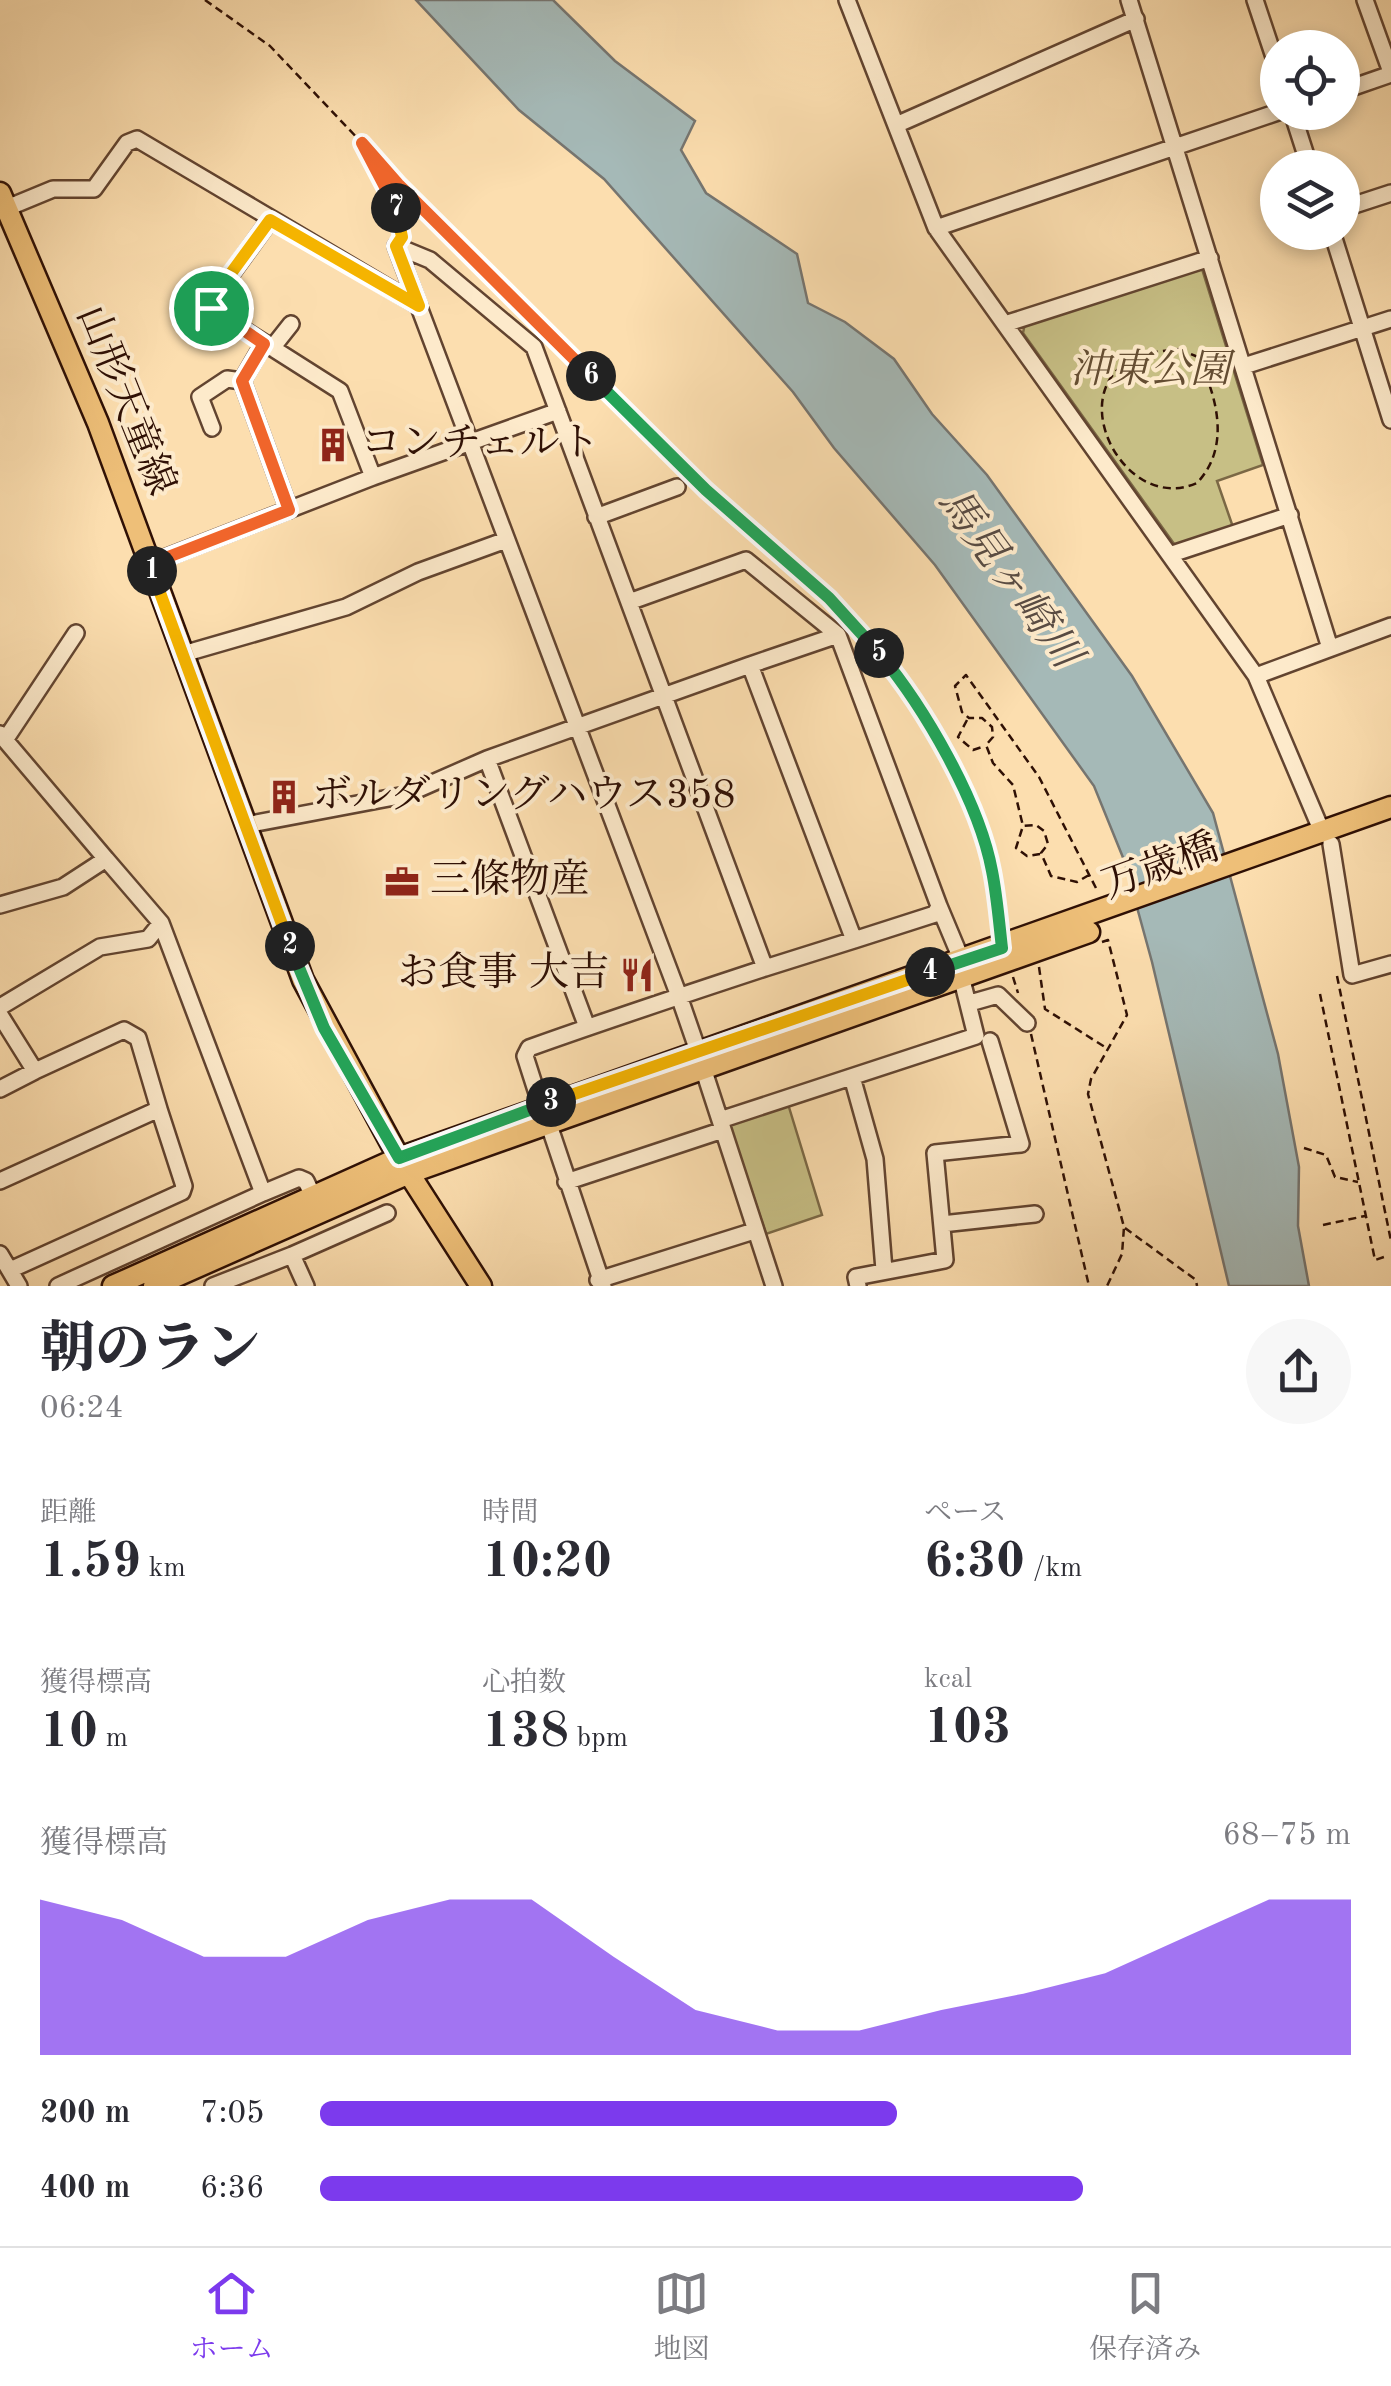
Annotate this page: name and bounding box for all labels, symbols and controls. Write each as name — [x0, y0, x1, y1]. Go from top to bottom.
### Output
map controls — [1260, 30, 1360, 250]
button: locate — [1260, 30, 1360, 130]
button: layers — [1260, 150, 1360, 250]
pin: 7 — [371, 183, 421, 233]
text: 7 — [388, 194, 404, 222]
pin — [169, 266, 254, 351]
icon: arrive — [184, 281, 239, 336]
street label: 山形天童線 — [68, 299, 184, 501]
park label: 沖東公園 — [1070, 348, 1236, 392]
pin: 6 — [566, 351, 616, 401]
text: 6 — [583, 362, 599, 390]
place label: コンチェルト — [361, 424, 600, 465]
building icon: コンチェルト — [314, 426, 352, 464]
water label: 馬見ヶ崎川 — [929, 479, 1092, 680]
pin: 1 — [127, 546, 177, 596]
text: 1 — [144, 557, 160, 585]
pin: 5 — [854, 628, 904, 678]
text: 5 — [871, 639, 887, 667]
place label: ボルダリングハウス358 — [312, 774, 736, 817]
building icon: ボルダリングハウス358 — [265, 778, 303, 816]
street label: 万歳橋 — [1096, 825, 1224, 907]
place label: 三條物産 — [430, 858, 590, 902]
office icon: 三條物産 — [383, 863, 421, 901]
pin: 2 — [265, 921, 315, 971]
text: 2 — [282, 932, 298, 960]
pin: 4 — [905, 947, 955, 997]
place label: お食事 大吉 — [398, 951, 609, 995]
restaurant icon: お食事 大吉 — [618, 956, 656, 994]
text: 4 — [922, 958, 938, 986]
pin: 3 — [526, 1077, 576, 1127]
text: 3 — [543, 1088, 559, 1116]
button: share — [1246, 1319, 1351, 1424]
text: 朝のラン — [40, 1324, 260, 1379]
text: 06:24 — [40, 1393, 123, 1425]
text: 距離 — [40, 1500, 96, 1528]
text: 時間 — [482, 1500, 538, 1528]
text: ペース — [924, 1500, 1007, 1528]
text: 1.59 — [40, 1538, 141, 1588]
text: 10:20 — [482, 1538, 612, 1588]
text: 6:30 — [924, 1538, 1025, 1588]
text: km — [141, 1555, 186, 1583]
text: /km — [1025, 1555, 1082, 1583]
text: kcal — [924, 1666, 972, 1694]
text: 獲得標高 — [40, 1670, 152, 1698]
text: 心拍数 — [482, 1670, 566, 1698]
text: 103 — [924, 1704, 1011, 1754]
text: 10 — [40, 1708, 98, 1758]
text: 138 — [482, 1708, 569, 1758]
text: m — [98, 1725, 128, 1753]
text: bpm — [569, 1725, 628, 1753]
text: 68–75 m — [1223, 1820, 1351, 1852]
text: 獲得標高 — [40, 1829, 168, 1861]
text: 200 m — [40, 2098, 130, 2130]
text: 7:05 — [200, 2098, 265, 2130]
text: 400 m — [40, 2173, 130, 2205]
text: 6:36 — [200, 2173, 265, 2205]
tab: ホーム — [190, 2266, 274, 2369]
tab: 地図 — [653, 2266, 709, 2369]
tab: 保存済み — [1089, 2266, 1201, 2369]

